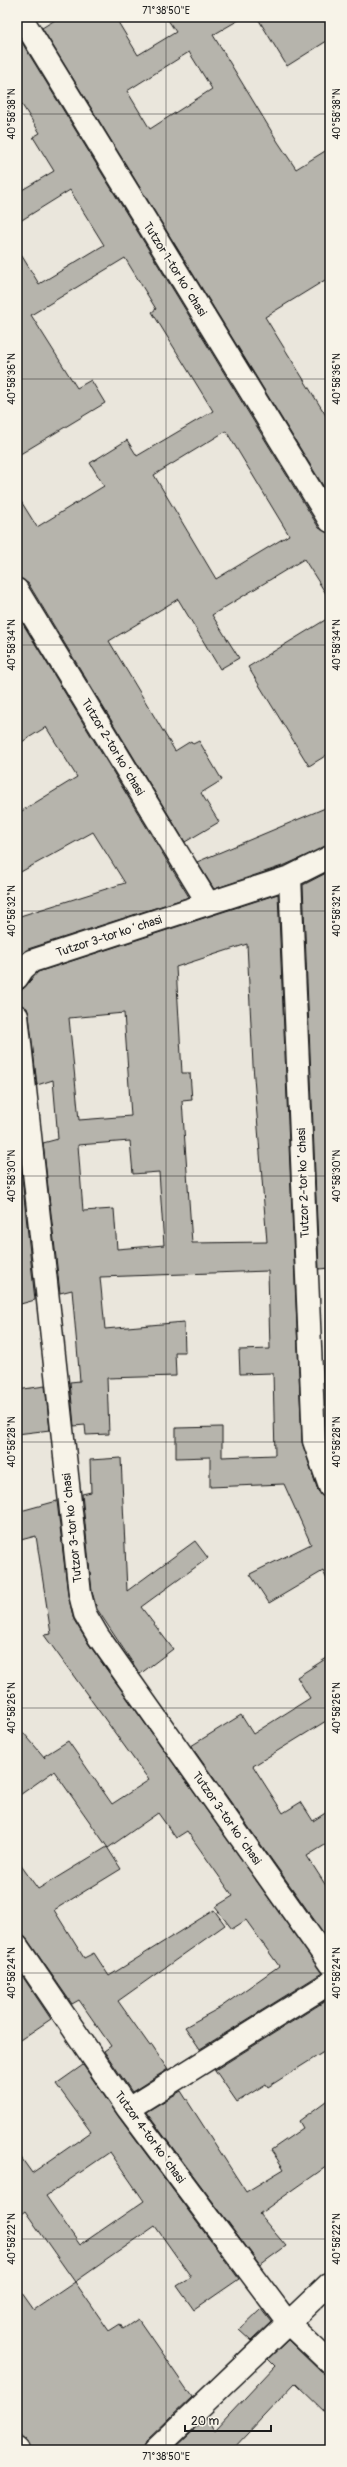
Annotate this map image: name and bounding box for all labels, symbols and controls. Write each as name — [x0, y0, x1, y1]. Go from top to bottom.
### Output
text: 71°38'50"E — [142, 5, 190, 17]
text: 40°58'38"N — [6, 88, 18, 139]
text: 40°58'38"N — [331, 88, 343, 139]
street label: Tutzor 1-tor koʻchasi — [140, 219, 210, 319]
text: 40°58'36"N — [6, 353, 18, 405]
text: 40°58'36"N — [331, 353, 343, 405]
text: 40°58'34"N — [6, 619, 18, 671]
text: 40°58'34"N — [331, 619, 343, 671]
street label: Tutzor 2-tor koʻchasi — [78, 696, 147, 798]
text: 40°58'32"N — [6, 885, 18, 937]
text: 40°58'32"N — [331, 885, 343, 937]
street label: Tutzor 3-tor koʻchasi — [54, 912, 164, 961]
street label: Tutzor 2-tor koʻchasi — [294, 1128, 313, 1238]
text: 40°58'30"N — [6, 1149, 18, 1202]
text: 40°58'30"N — [331, 1149, 343, 1202]
text: 40°58'28"N — [6, 1416, 18, 1467]
text: 40°58'28"N — [331, 1416, 343, 1467]
street label: Tutzor 3-tor koʻchasi — [59, 1472, 86, 1584]
text: 40°58'26"N — [6, 1682, 18, 1734]
text: 40°58'26"N — [331, 1682, 343, 1734]
street label: Tutzor 3-tor koʻchasi — [189, 1769, 264, 1868]
text: 40°58'24"N — [6, 1947, 18, 1999]
text: 40°58'24"N — [331, 1947, 343, 1999]
street label: Tutzor 4-tor koʻchasi — [111, 2088, 188, 2186]
text: 40°58'22"N — [6, 2213, 18, 2265]
text: 40°58'22"N — [331, 2213, 343, 2265]
scale bar — [185, 2407, 271, 2433]
text: 20 m — [191, 2414, 220, 2429]
text: 71°38'50"E — [142, 2451, 190, 2463]

